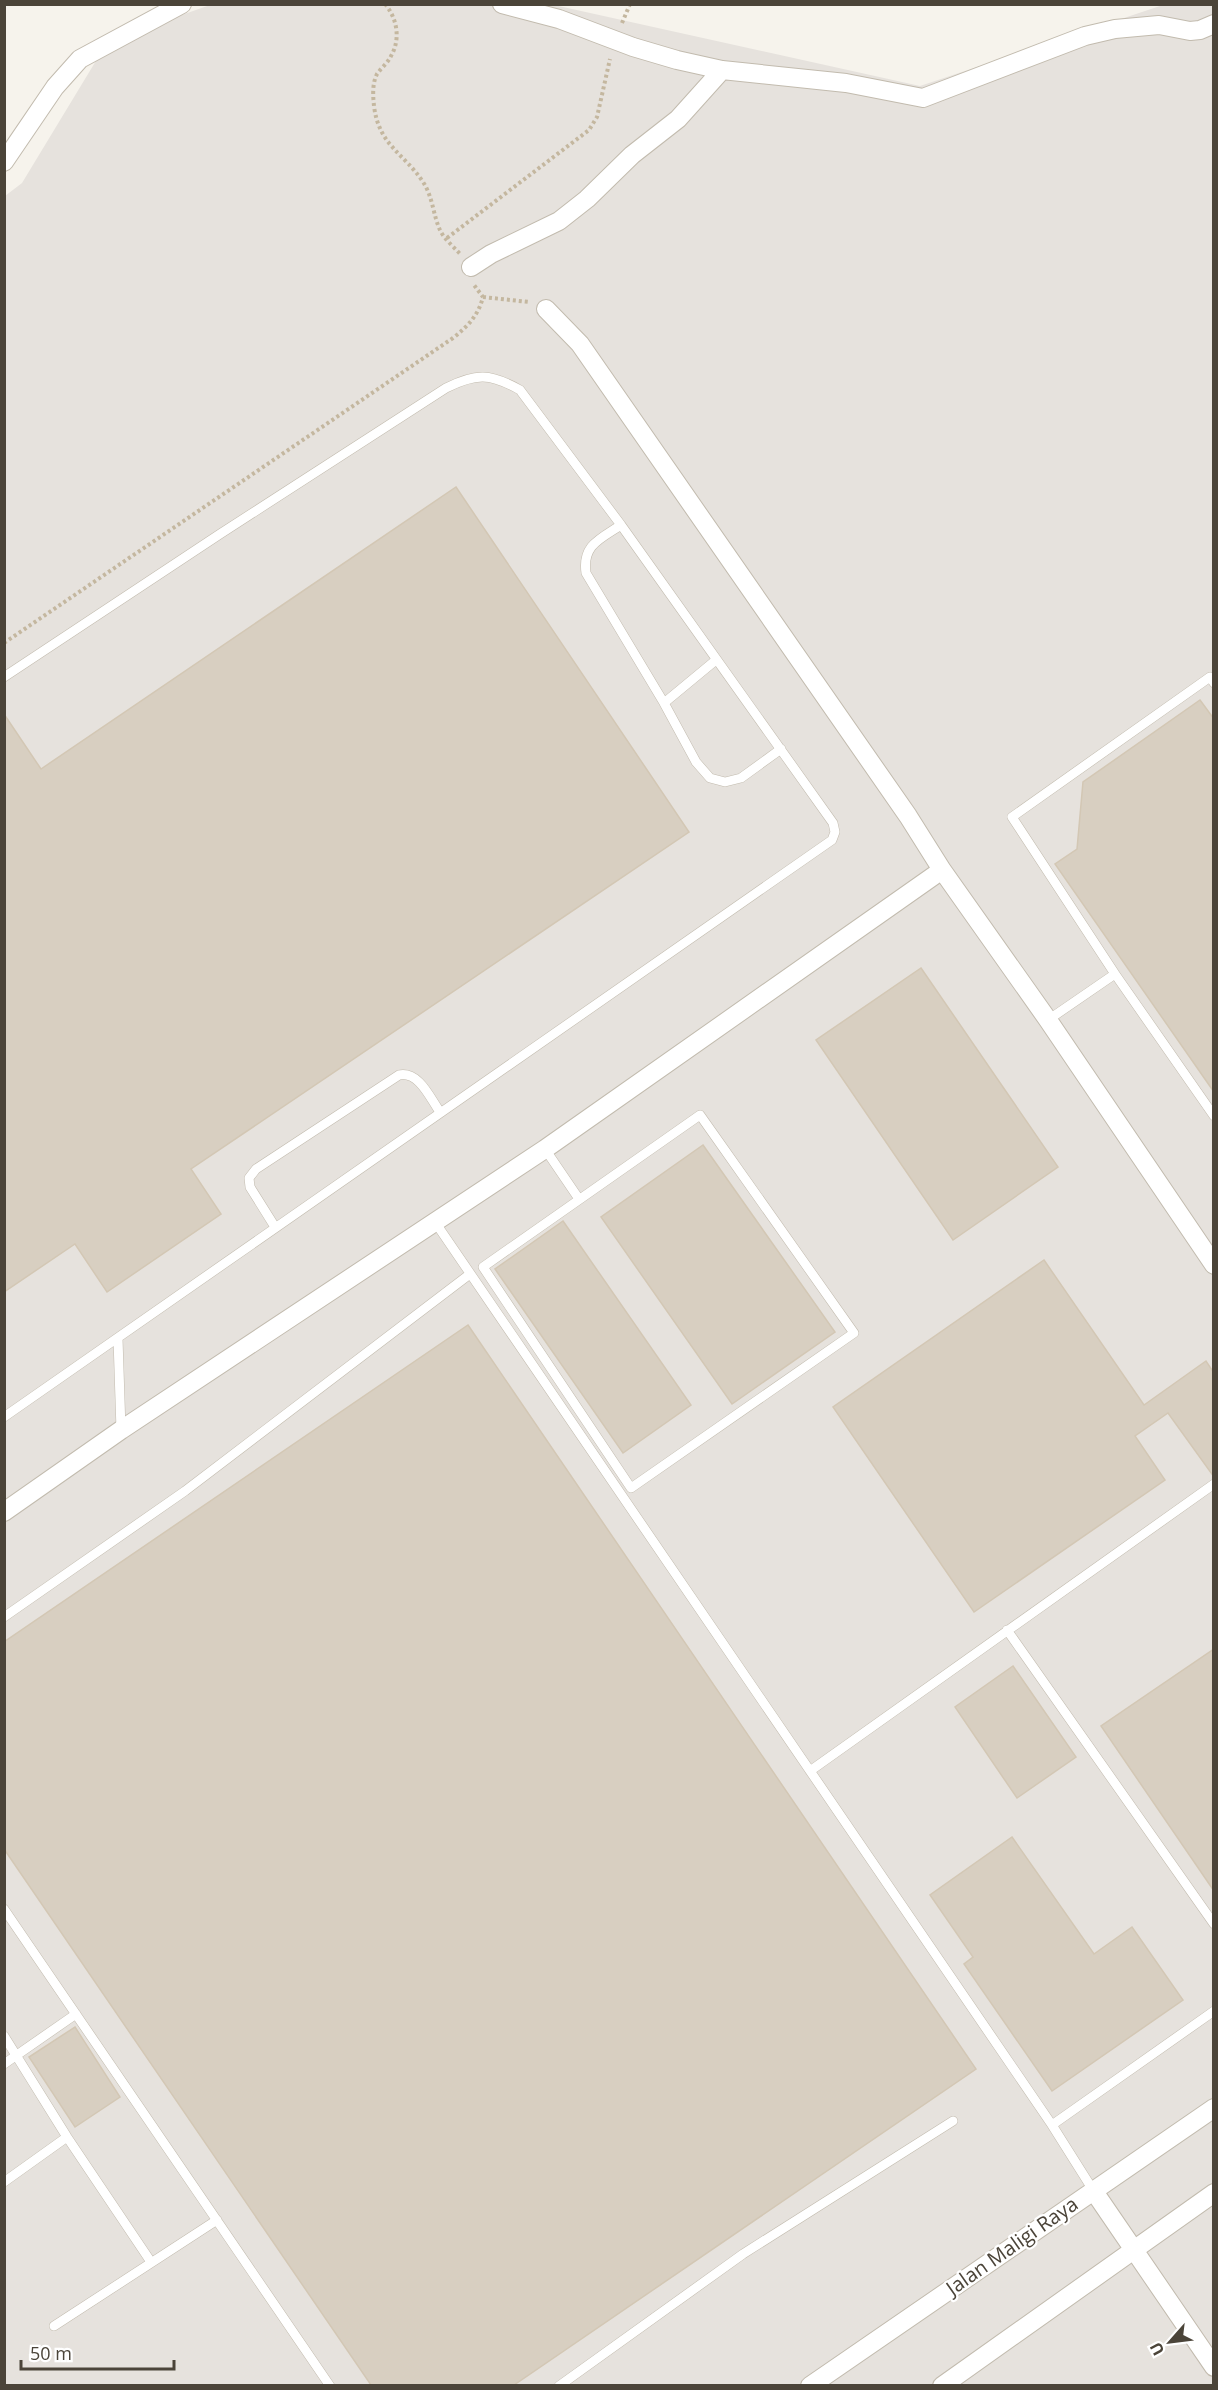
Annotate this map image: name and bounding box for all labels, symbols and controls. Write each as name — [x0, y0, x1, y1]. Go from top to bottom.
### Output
street label: Jalan Maligi Raya — [939, 2190, 1083, 2302]
north arrow — [1140, 2312, 1200, 2372]
scale bar — [21, 2333, 174, 2371]
text: U — [1144, 2339, 1169, 2360]
text: 50 m — [30, 2341, 72, 2365]

